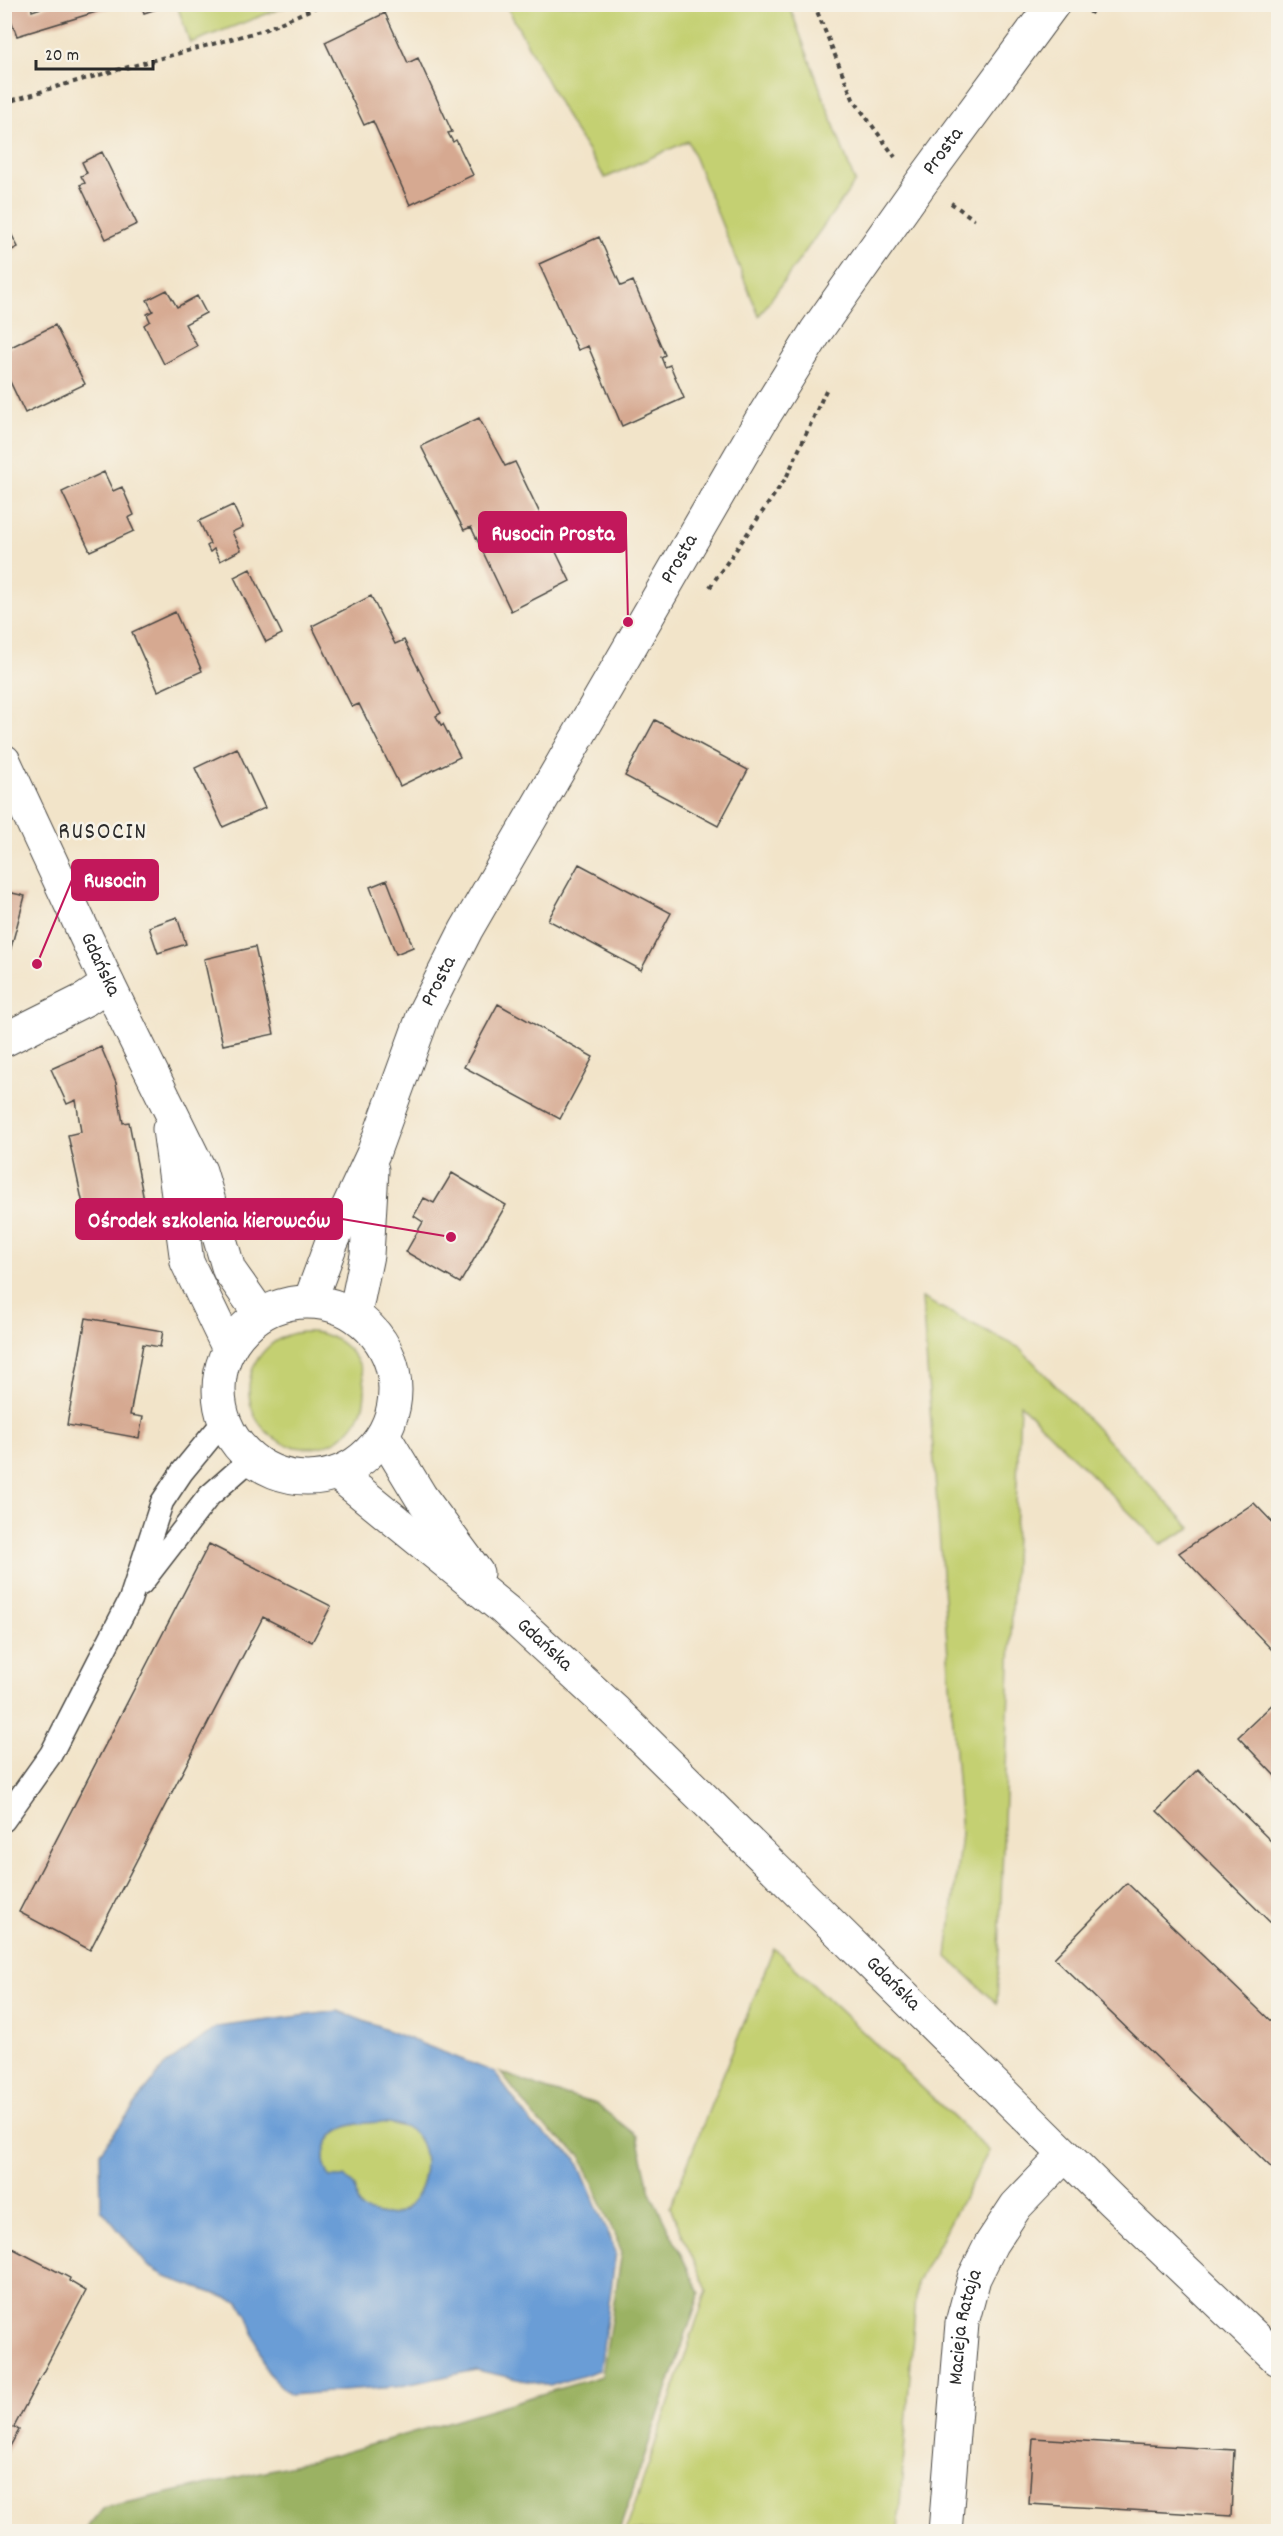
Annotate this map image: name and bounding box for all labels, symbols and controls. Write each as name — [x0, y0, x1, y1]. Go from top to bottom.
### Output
scale bar — [36, 33, 153, 71]
text: 20 m — [45, 44, 79, 69]
street label: Prosta — [916, 121, 973, 182]
callout: Rusocin Prosta — [479, 512, 626, 552]
text: Rusocin Prosta — [492, 520, 615, 551]
street label: Prosta — [654, 528, 707, 590]
district label: RUSOCIN — [58, 816, 148, 850]
callout: Rusocin — [72, 860, 158, 900]
text: Rusocin — [84, 867, 146, 898]
street label: Gdańska — [71, 928, 128, 1003]
street label: Prosta — [414, 950, 466, 1012]
callout: Ośrodek szkolenia kierowców — [76, 1199, 342, 1239]
text: Ośrodek szkolenia kierowców — [88, 1207, 330, 1238]
street label: Gdańska — [509, 1612, 580, 1680]
street label: Gdańska — [858, 1950, 928, 2019]
street label: Macieja Rataja — [942, 2263, 992, 2386]

